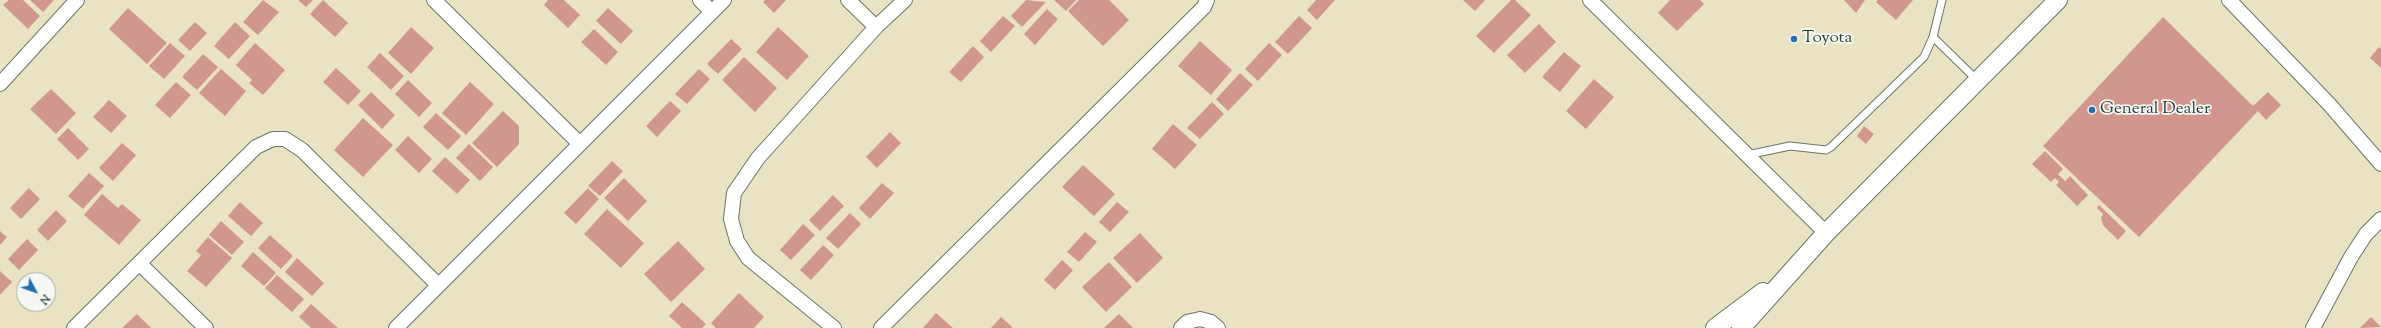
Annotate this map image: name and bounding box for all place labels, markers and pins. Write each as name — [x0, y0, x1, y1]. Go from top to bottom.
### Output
place label: Toyota — [1802, 29, 1852, 49]
marker: Toyota — [1789, 34, 1799, 44]
place label: General Dealer — [2100, 100, 2210, 120]
marker: General Dealer — [2087, 105, 2097, 115]

